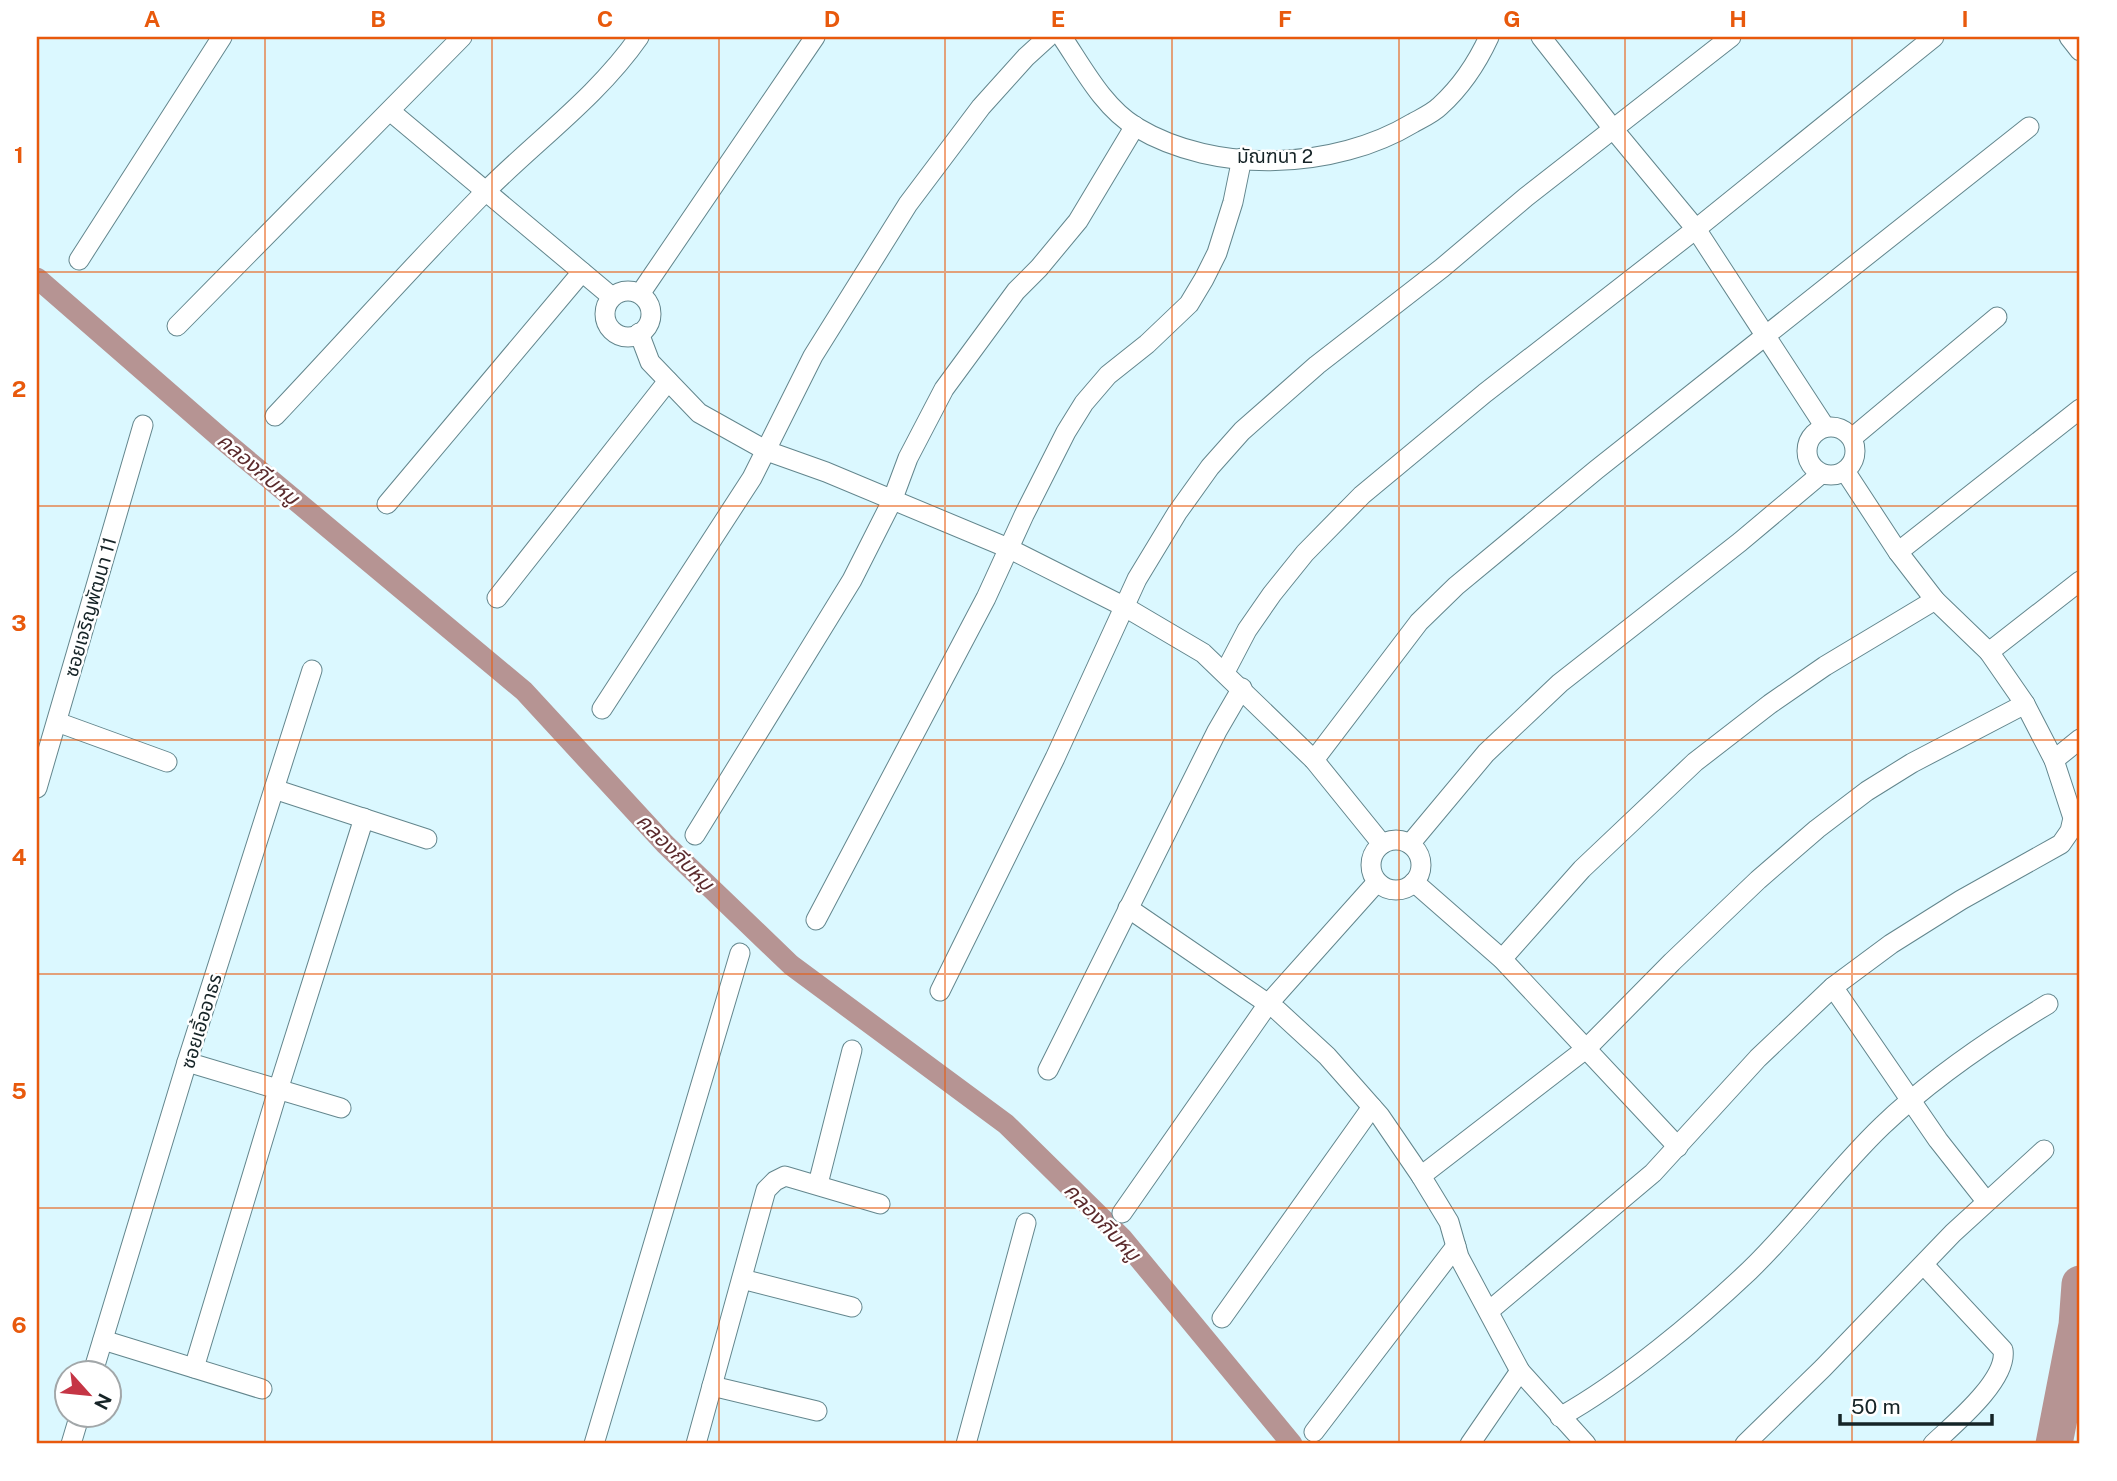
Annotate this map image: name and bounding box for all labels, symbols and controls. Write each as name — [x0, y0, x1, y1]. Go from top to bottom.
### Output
text: A — [144, 5, 161, 32]
text: B — [370, 5, 386, 32]
text: C — [597, 5, 613, 32]
text: D — [824, 5, 840, 32]
text: E — [1051, 5, 1065, 32]
text: F — [1278, 5, 1292, 32]
text: G — [1503, 5, 1521, 32]
text: H — [1729, 5, 1747, 32]
text: I — [1961, 5, 1969, 32]
text: 1 — [14, 141, 24, 168]
street label: มัณฑนา 2 — [1237, 145, 1313, 167]
text: 2 — [12, 375, 26, 402]
water label: คลองกีบหมู — [212, 427, 306, 512]
street label: ซอยเจริญพัฒนา 11 — [60, 535, 120, 679]
text: 3 — [11, 609, 27, 636]
water label: คลองกีบหมู — [631, 808, 721, 898]
text: 4 — [11, 843, 27, 870]
street label: ซอยเอิ้ออาธร — [175, 971, 226, 1071]
text: 5 — [11, 1077, 27, 1104]
water label: คลองกีบหมู — [1058, 1177, 1147, 1268]
text: 6 — [11, 1311, 27, 1338]
north arrow — [52, 1358, 122, 1428]
scale bar — [1840, 1383, 1993, 1427]
text: N — [90, 1390, 116, 1413]
text: 50 m — [1851, 1394, 1901, 1419]

